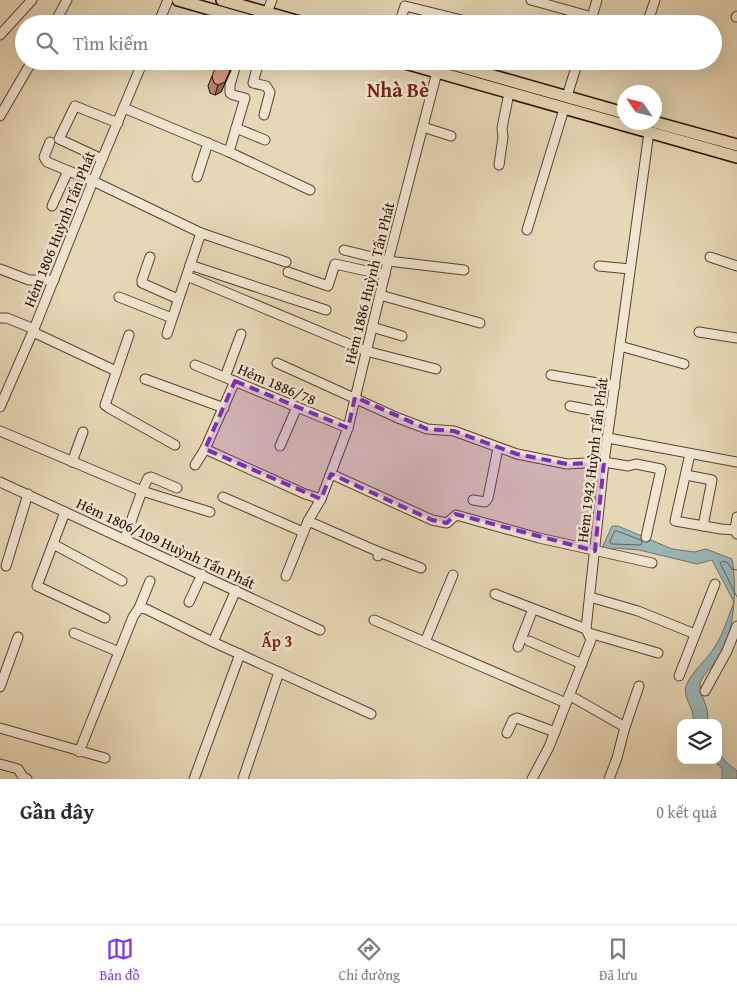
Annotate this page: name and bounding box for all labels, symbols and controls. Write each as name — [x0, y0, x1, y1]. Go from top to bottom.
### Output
search box — [15, 15, 722, 70]
icon: search — [33, 29, 61, 57]
text: Tìm kiếm — [73, 29, 148, 57]
district label: Nhà Bè — [367, 75, 429, 104]
north arrow — [617, 85, 662, 130]
street label: Hẻm 1806 Huỳnh Tấn Phát — [18, 147, 100, 310]
street label: Hẻm 1886 Huỳnh Tấn Phát — [339, 199, 400, 366]
street label: Hẻm 1886/78 — [235, 358, 319, 410]
street label: Hẻm 1942 Huỳnh Tấn Phát — [571, 375, 613, 544]
street label: Hẻm 1806/109 Huỳnh Tấn Phát — [73, 492, 260, 594]
district label: Ấp 3 — [261, 629, 293, 653]
map controls — [677, 719, 722, 764]
button: layers — [677, 719, 722, 764]
text: Gần đây — [20, 796, 94, 827]
text: 0 kết quả — [656, 800, 717, 824]
tab: Bản đồ — [99, 935, 140, 985]
tab: Chỉ đường — [339, 935, 400, 985]
tab: Đã lưu — [599, 935, 638, 985]

